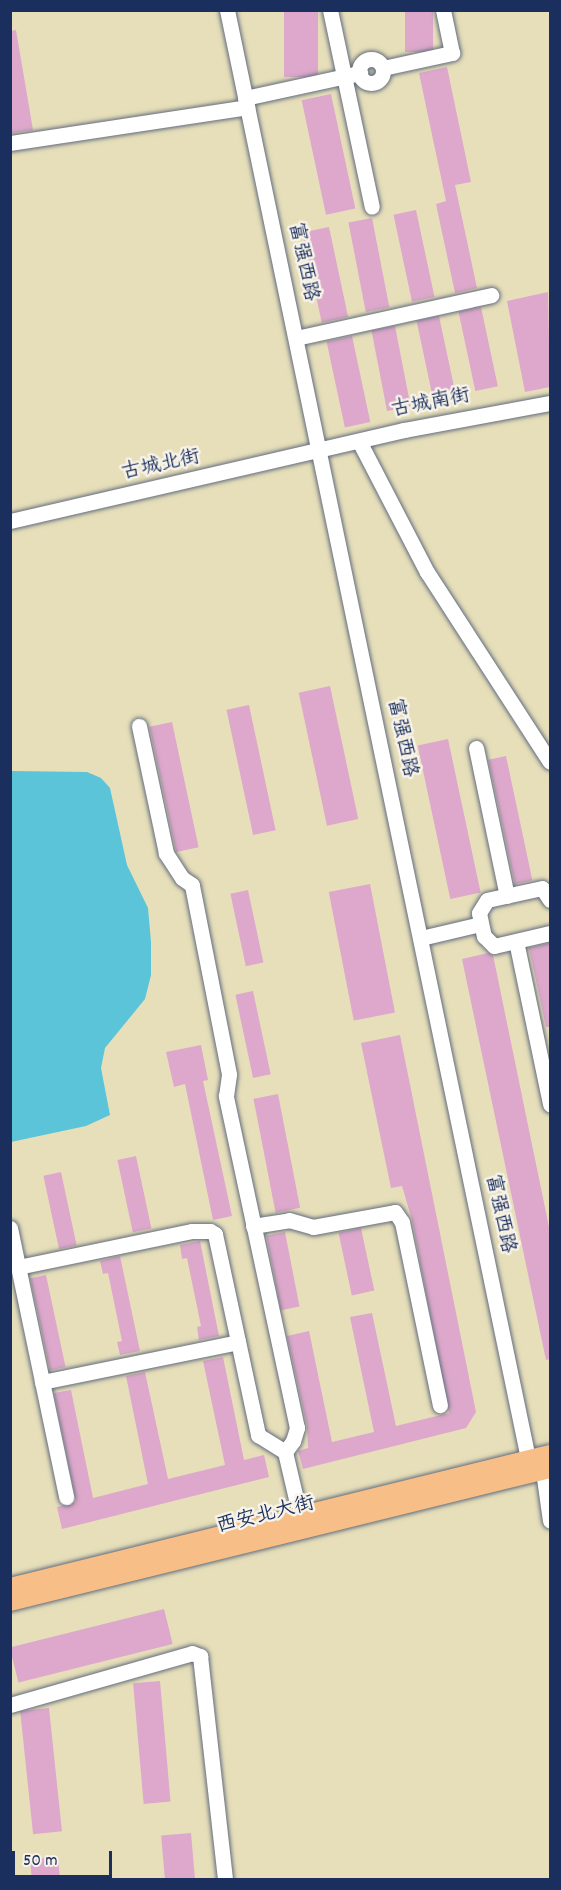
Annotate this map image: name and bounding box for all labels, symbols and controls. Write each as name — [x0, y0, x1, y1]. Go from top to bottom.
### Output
street label: 富强西路 — [282, 220, 322, 304]
street label: 古城南街 — [389, 385, 473, 423]
street label: 古城北街 — [119, 446, 203, 486]
street label: 富强西路 — [381, 696, 421, 780]
street label: 富强西路 — [479, 1172, 519, 1256]
street label: 西安北大街 — [215, 1492, 317, 1540]
scale bar — [15, 1839, 116, 1877]
text: 50 m — [23, 1849, 58, 1874]

